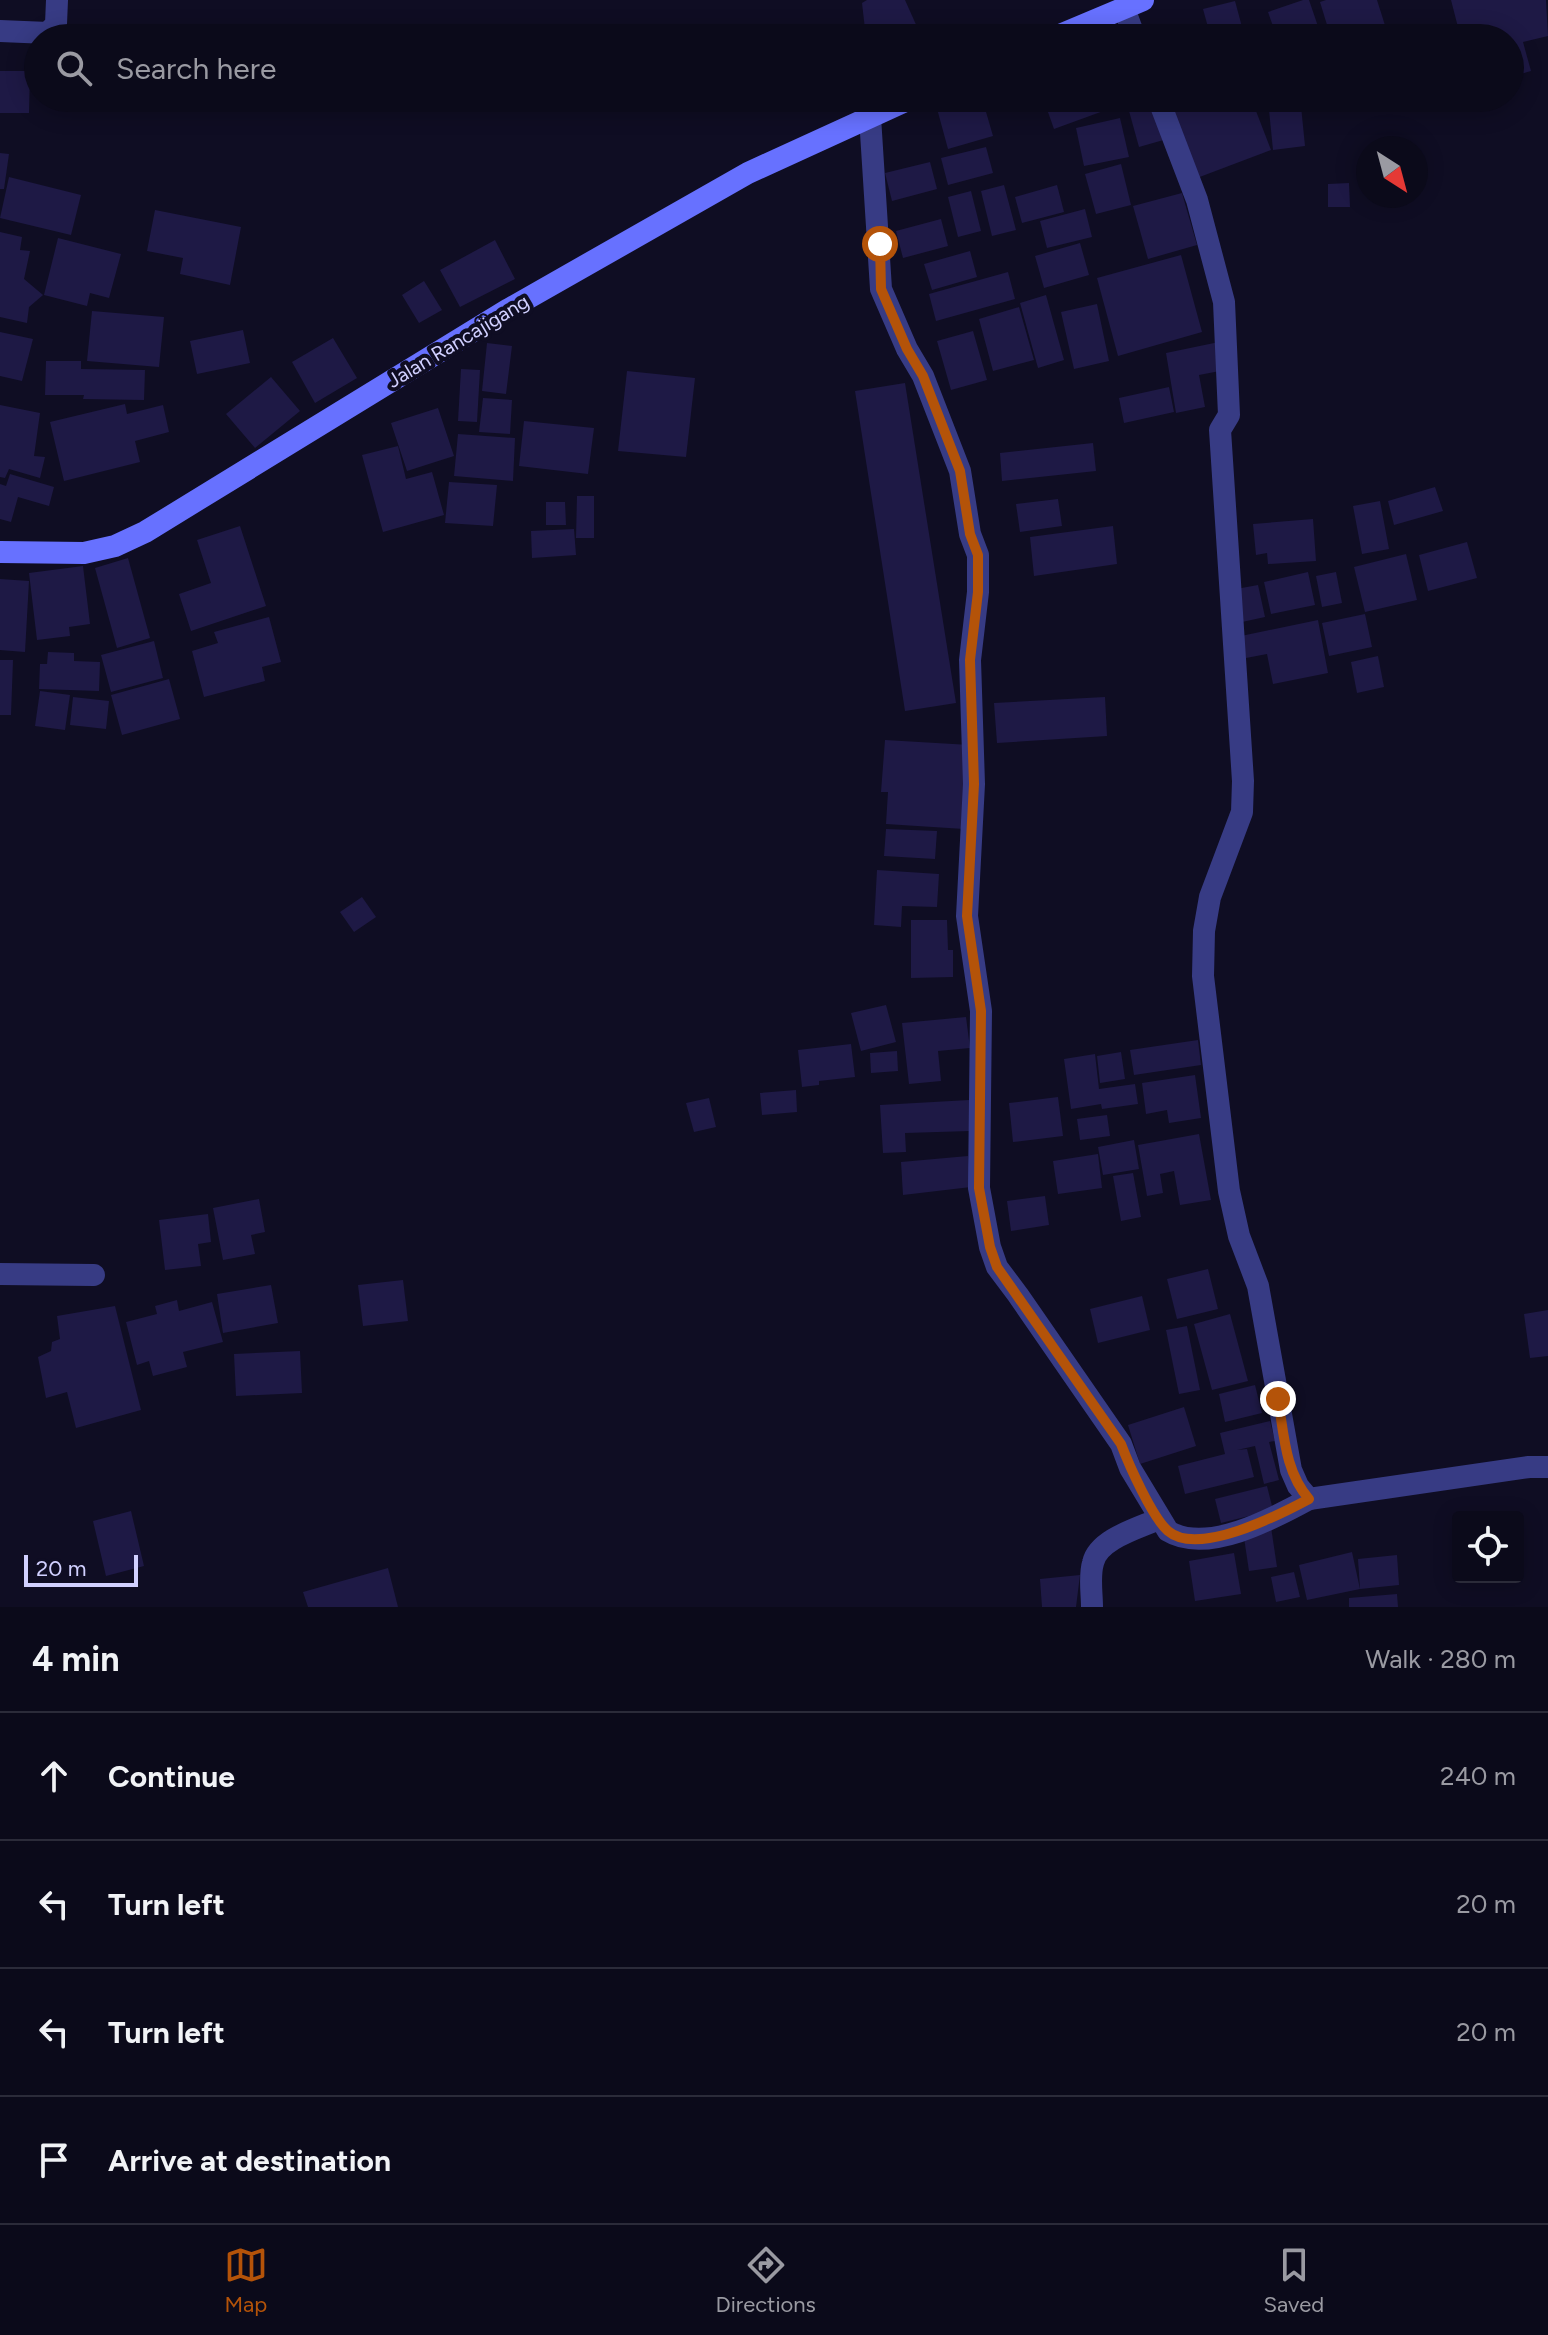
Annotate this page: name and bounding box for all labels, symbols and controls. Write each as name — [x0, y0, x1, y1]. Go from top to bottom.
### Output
search box — [24, 24, 1524, 112]
icon: search — [52, 46, 96, 90]
text: Search here — [116, 50, 276, 87]
north arrow — [1356, 136, 1428, 208]
route start — [862, 226, 898, 262]
street label: Jalan Rancajigang — [383, 289, 533, 393]
route end — [1260, 1381, 1296, 1417]
map controls — [1452, 1511, 1524, 1583]
button: locate — [1452, 1511, 1524, 1583]
scale bar — [24, 1551, 138, 1587]
text: 20 m — [36, 1555, 87, 1582]
text: 4 min — [32, 1639, 119, 1680]
text: Walk · 280 m — [1365, 1643, 1516, 1675]
icon: ahead — [32, 1754, 76, 1798]
text: Continue — [108, 1758, 235, 1795]
text: 240 m — [1440, 1760, 1516, 1792]
icon: left — [32, 1882, 76, 1926]
text: Turn left — [108, 1886, 225, 1923]
text: 20 m — [1456, 1888, 1516, 1920]
icon: left — [32, 2010, 76, 2054]
text: Turn left — [108, 2014, 225, 2051]
text: 20 m — [1456, 2016, 1516, 2048]
icon: arrive — [32, 2138, 76, 2182]
text: Arrive at destination — [108, 2142, 391, 2179]
tab: Map — [224, 2243, 268, 2318]
tab: Directions — [716, 2243, 816, 2318]
tab: Saved — [1263, 2243, 1324, 2318]

